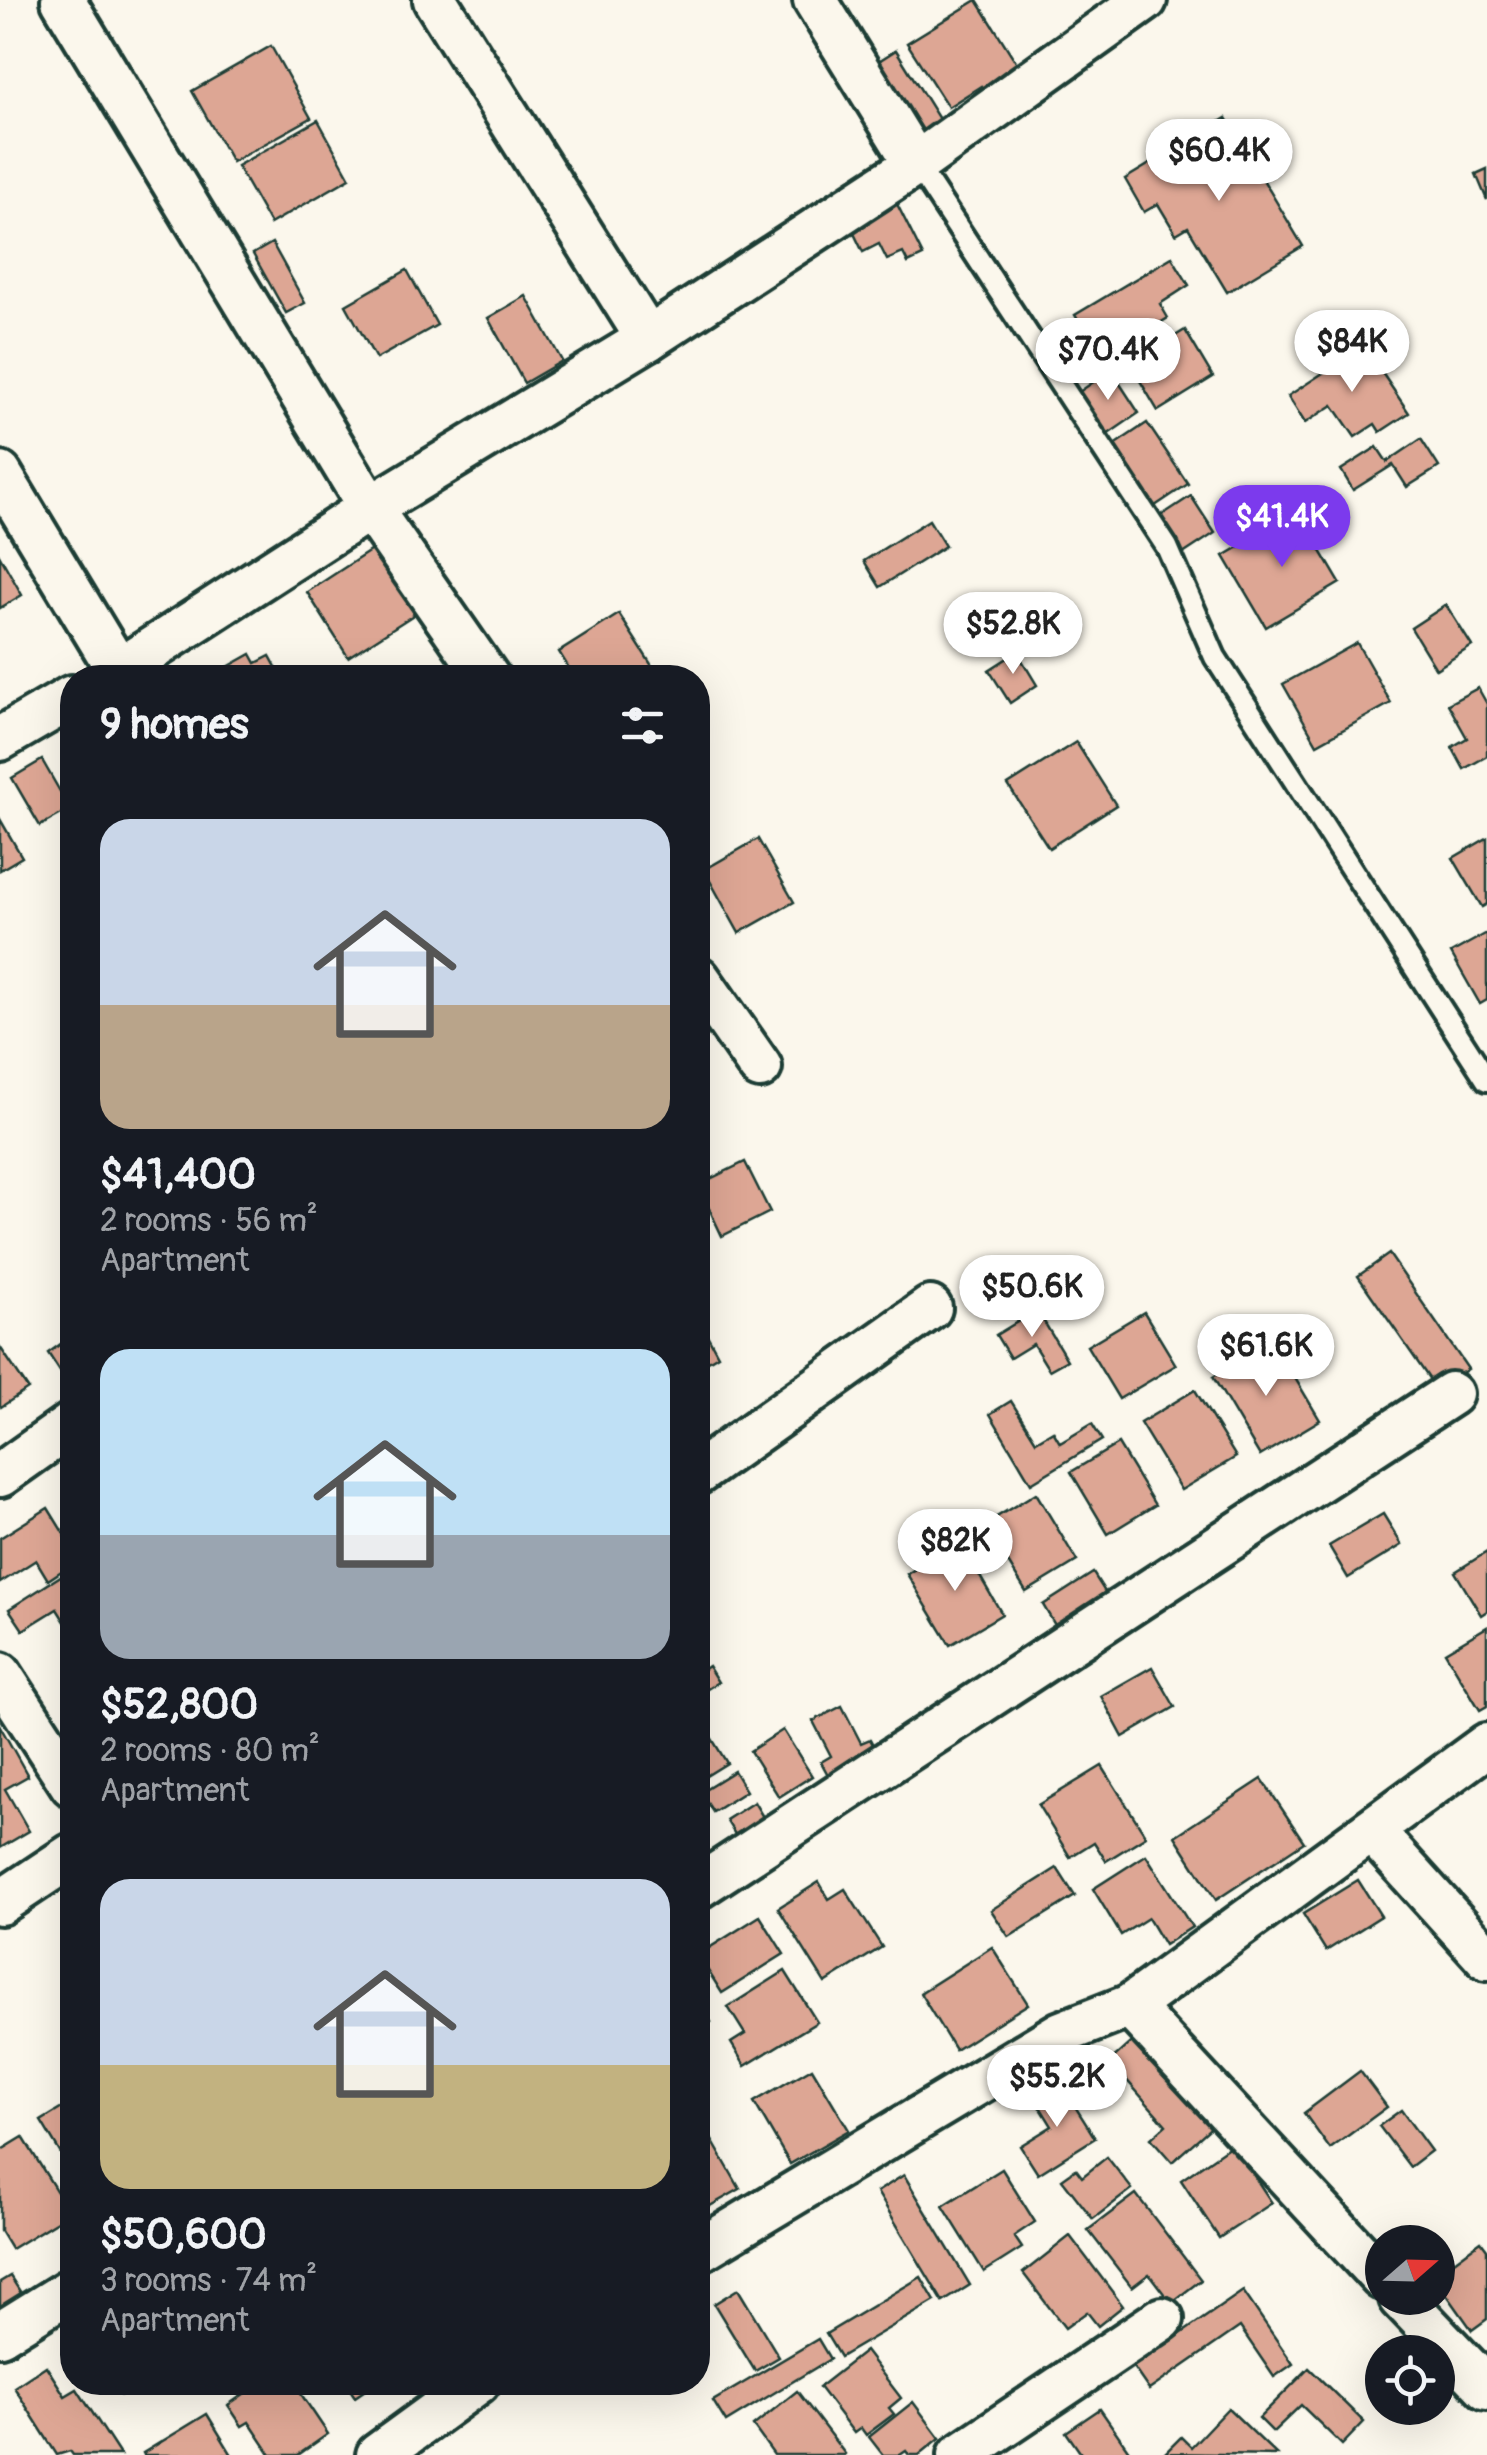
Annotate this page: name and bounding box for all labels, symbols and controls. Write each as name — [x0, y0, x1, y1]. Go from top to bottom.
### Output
pin: $60.4K — [1138, 119, 1300, 204]
text: $60.4K — [1168, 131, 1270, 171]
pin: $84K — [1293, 310, 1411, 395]
pin: $70.4K — [1027, 318, 1189, 403]
text: $84K — [1316, 322, 1388, 362]
text: $70.4K — [1058, 330, 1159, 370]
pin: $41.4K — [1201, 485, 1363, 570]
text: $41.4K — [1235, 497, 1329, 537]
pin: $52.8K — [932, 592, 1094, 677]
text: $52.8K — [965, 604, 1061, 644]
icon: filters — [615, 698, 670, 753]
text: 9 homes — [100, 699, 249, 751]
icon: home — [295, 884, 475, 1064]
text: $41,400 — [100, 1149, 256, 1201]
text: 2 rooms · 56 m² — [100, 1201, 318, 1241]
text: Apartment — [100, 1241, 249, 1281]
pin: $50.6K — [951, 1255, 1113, 1340]
text: $50.6K — [981, 1267, 1083, 1307]
pin: $61.6K — [1185, 1314, 1347, 1399]
text: $61.6K — [1219, 1326, 1313, 1366]
icon: home — [295, 1414, 475, 1594]
pin: $82K — [896, 1509, 1014, 1594]
text: $82K — [920, 1521, 990, 1561]
text: $52,800 — [100, 1679, 258, 1731]
text: 2 rooms · 80 m² — [100, 1731, 320, 1771]
text: Apartment — [100, 1771, 249, 1811]
icon: home — [295, 1944, 475, 2124]
pin: $55.2K — [976, 2045, 1138, 2130]
text: $55.2K — [1009, 2057, 1105, 2097]
text: $50,600 — [100, 2209, 267, 2261]
north arrow — [1365, 2225, 1455, 2315]
map controls — [1365, 2225, 1455, 2425]
text: 3 rooms · 74 m² — [100, 2261, 317, 2301]
text: Apartment — [100, 2301, 249, 2341]
button: locate — [1365, 2335, 1455, 2425]

